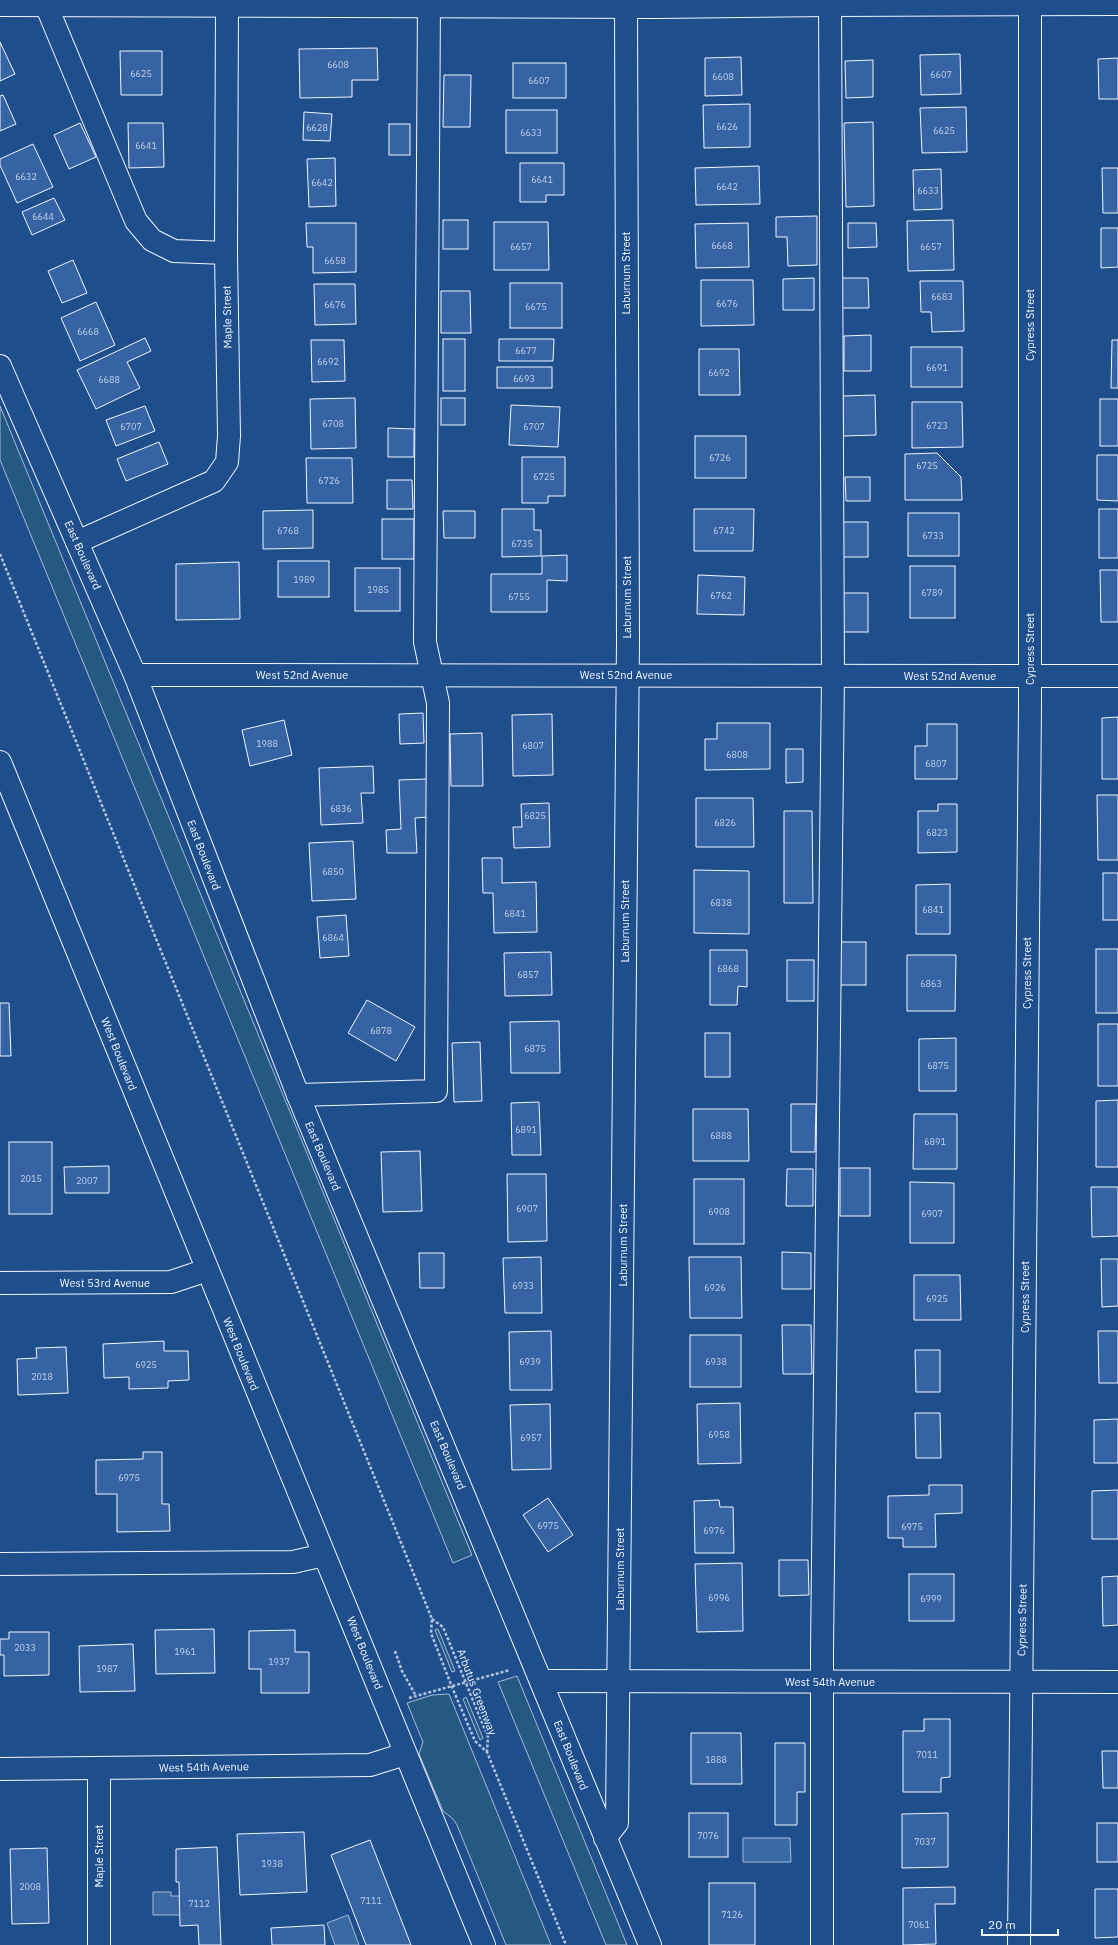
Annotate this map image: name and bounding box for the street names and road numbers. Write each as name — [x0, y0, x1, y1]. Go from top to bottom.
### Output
street label: Laburnum Street — [619, 231, 633, 314]
street label: Maple Street — [219, 285, 235, 349]
street label: Cypress Street — [1023, 289, 1037, 361]
street label: East Boulevard — [62, 518, 104, 592]
street label: Laburnum Street — [620, 555, 634, 638]
street label: Cypress Street — [1023, 613, 1037, 685]
street label: West 52nd Avenue — [256, 668, 348, 682]
street label: West 52nd Avenue — [580, 668, 672, 682]
street label: West 52nd Avenue — [904, 669, 996, 683]
street label: East Boulevard — [184, 818, 224, 892]
street label: Laburnum Street — [618, 879, 632, 962]
street label: Cypress Street — [1020, 937, 1034, 1009]
street label: West Boulevard — [98, 1015, 140, 1093]
street label: East Boulevard — [302, 1119, 344, 1193]
street label: Laburnum Street — [616, 1203, 630, 1286]
street label: Cypress Street — [1018, 1261, 1032, 1333]
street label: West 53rd Avenue — [60, 1276, 150, 1290]
street label: West Boulevard — [220, 1315, 262, 1393]
street label: East Boulevard — [427, 1418, 469, 1492]
street label: Laburnum Street — [613, 1527, 627, 1610]
street label: Cypress Street — [1014, 1584, 1030, 1656]
street label: West Boulevard — [344, 1614, 386, 1692]
street label: Arbutus Greenway — [454, 1647, 500, 1738]
street label: West 54th Avenue — [785, 1675, 875, 1689]
street label: East Boulevard — [551, 1718, 591, 1792]
street label: West 54th Avenue — [159, 1759, 249, 1775]
street label: Maple Street — [92, 1824, 106, 1888]

